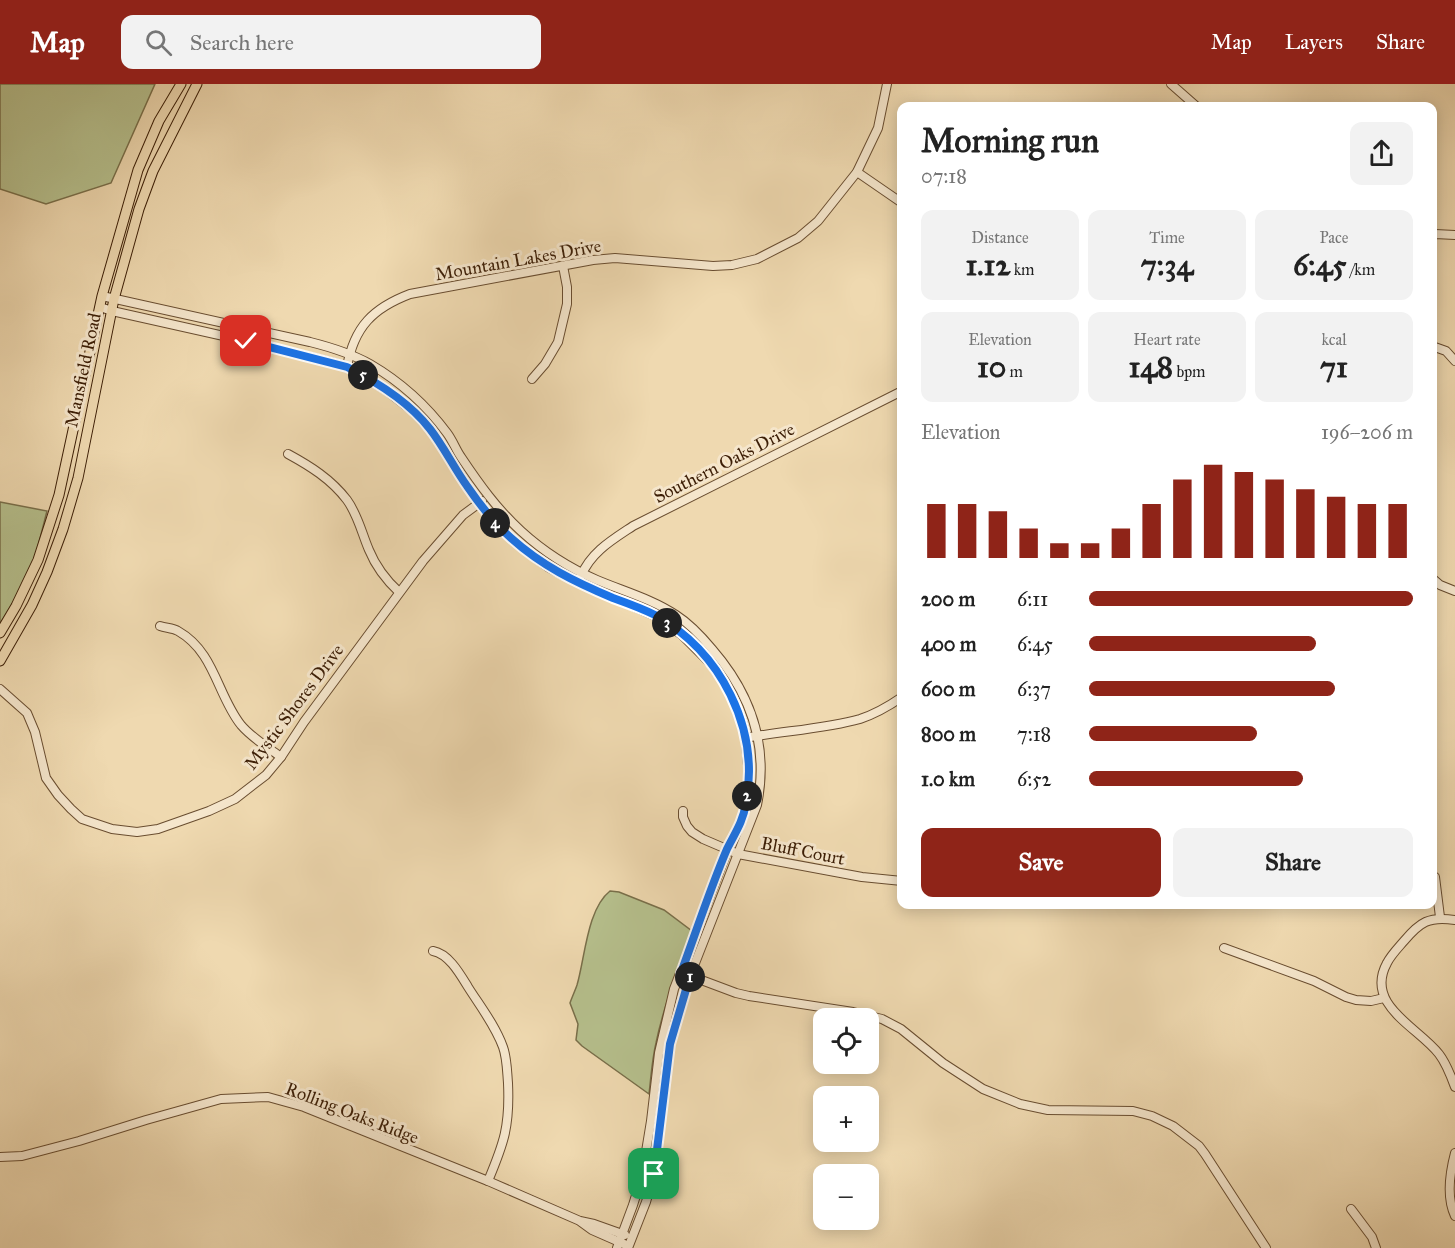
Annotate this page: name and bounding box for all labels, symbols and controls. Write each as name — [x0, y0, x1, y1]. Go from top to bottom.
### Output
search box — [121, 15, 541, 69]
text: Map — [30, 25, 85, 60]
icon: search — [142, 26, 175, 59]
text: Search here — [190, 29, 294, 56]
text: Map — [1211, 29, 1252, 55]
text: Layers — [1285, 29, 1343, 55]
text: Share — [1376, 29, 1425, 55]
text: Morning run — [921, 121, 1099, 161]
button: share — [1350, 122, 1413, 185]
text: 07:18 — [921, 164, 967, 188]
text: Distance — [971, 228, 1029, 247]
text: Time — [1149, 228, 1185, 247]
text: Pace — [1319, 228, 1349, 247]
street label: Mountain Lakes Drive — [433, 235, 603, 285]
text: 1.12 — [965, 247, 1010, 283]
text: 7:34 — [1141, 247, 1193, 283]
text: 6:45 — [1293, 247, 1346, 283]
text: km — [1010, 260, 1035, 279]
text: /km — [1346, 260, 1375, 279]
street label: Mansfield Road — [60, 311, 106, 429]
pin — [220, 315, 271, 366]
icon: check — [229, 324, 262, 357]
text: Elevation — [968, 330, 1032, 349]
text: Heart rate — [1133, 330, 1201, 349]
text: kcal — [1321, 330, 1347, 349]
text: 10 — [977, 349, 1006, 385]
text: 148 — [1128, 349, 1173, 385]
text: 71 — [1320, 349, 1348, 385]
pin: 5 — [348, 360, 378, 390]
text: m — [1006, 362, 1023, 381]
text: bpm — [1173, 362, 1206, 381]
text: 5 — [359, 365, 367, 384]
street label: Southern Oaks Drive — [650, 418, 798, 508]
text: Elevation — [921, 420, 1000, 444]
text: 196–206 m — [1321, 420, 1413, 444]
pin: 4 — [480, 508, 510, 538]
text: 4 — [491, 513, 499, 532]
text: 200 m — [921, 587, 975, 611]
text: 6:11 — [1017, 587, 1048, 611]
pin: 3 — [652, 608, 682, 638]
text: 3 — [664, 613, 670, 632]
text: 400 m — [921, 632, 977, 656]
text: 6:45 — [1017, 632, 1053, 656]
street label: Mystic Shores Drive — [240, 640, 348, 774]
text: 600 m — [921, 677, 976, 701]
text: 6:37 — [1017, 677, 1051, 701]
text: 800 m — [921, 722, 976, 746]
text: 7:18 — [1017, 722, 1051, 746]
text: 1.0 km — [921, 767, 975, 791]
text: 6:52 — [1017, 767, 1051, 791]
pin: 2 — [732, 781, 762, 811]
text: 2 — [743, 786, 751, 805]
button: Save — [921, 828, 1161, 897]
button: Share — [1173, 828, 1413, 897]
street label: Bluff Court — [759, 832, 847, 870]
pin: 1 — [675, 962, 705, 992]
text: 1 — [687, 967, 693, 986]
map controls — [813, 1008, 879, 1230]
button: locate — [813, 1008, 879, 1074]
street label: Rolling Oaks Ridge — [282, 1077, 422, 1149]
button: + — [813, 1086, 879, 1152]
pin — [628, 1148, 679, 1199]
icon: arrive — [637, 1157, 670, 1190]
button: − — [813, 1164, 879, 1230]

